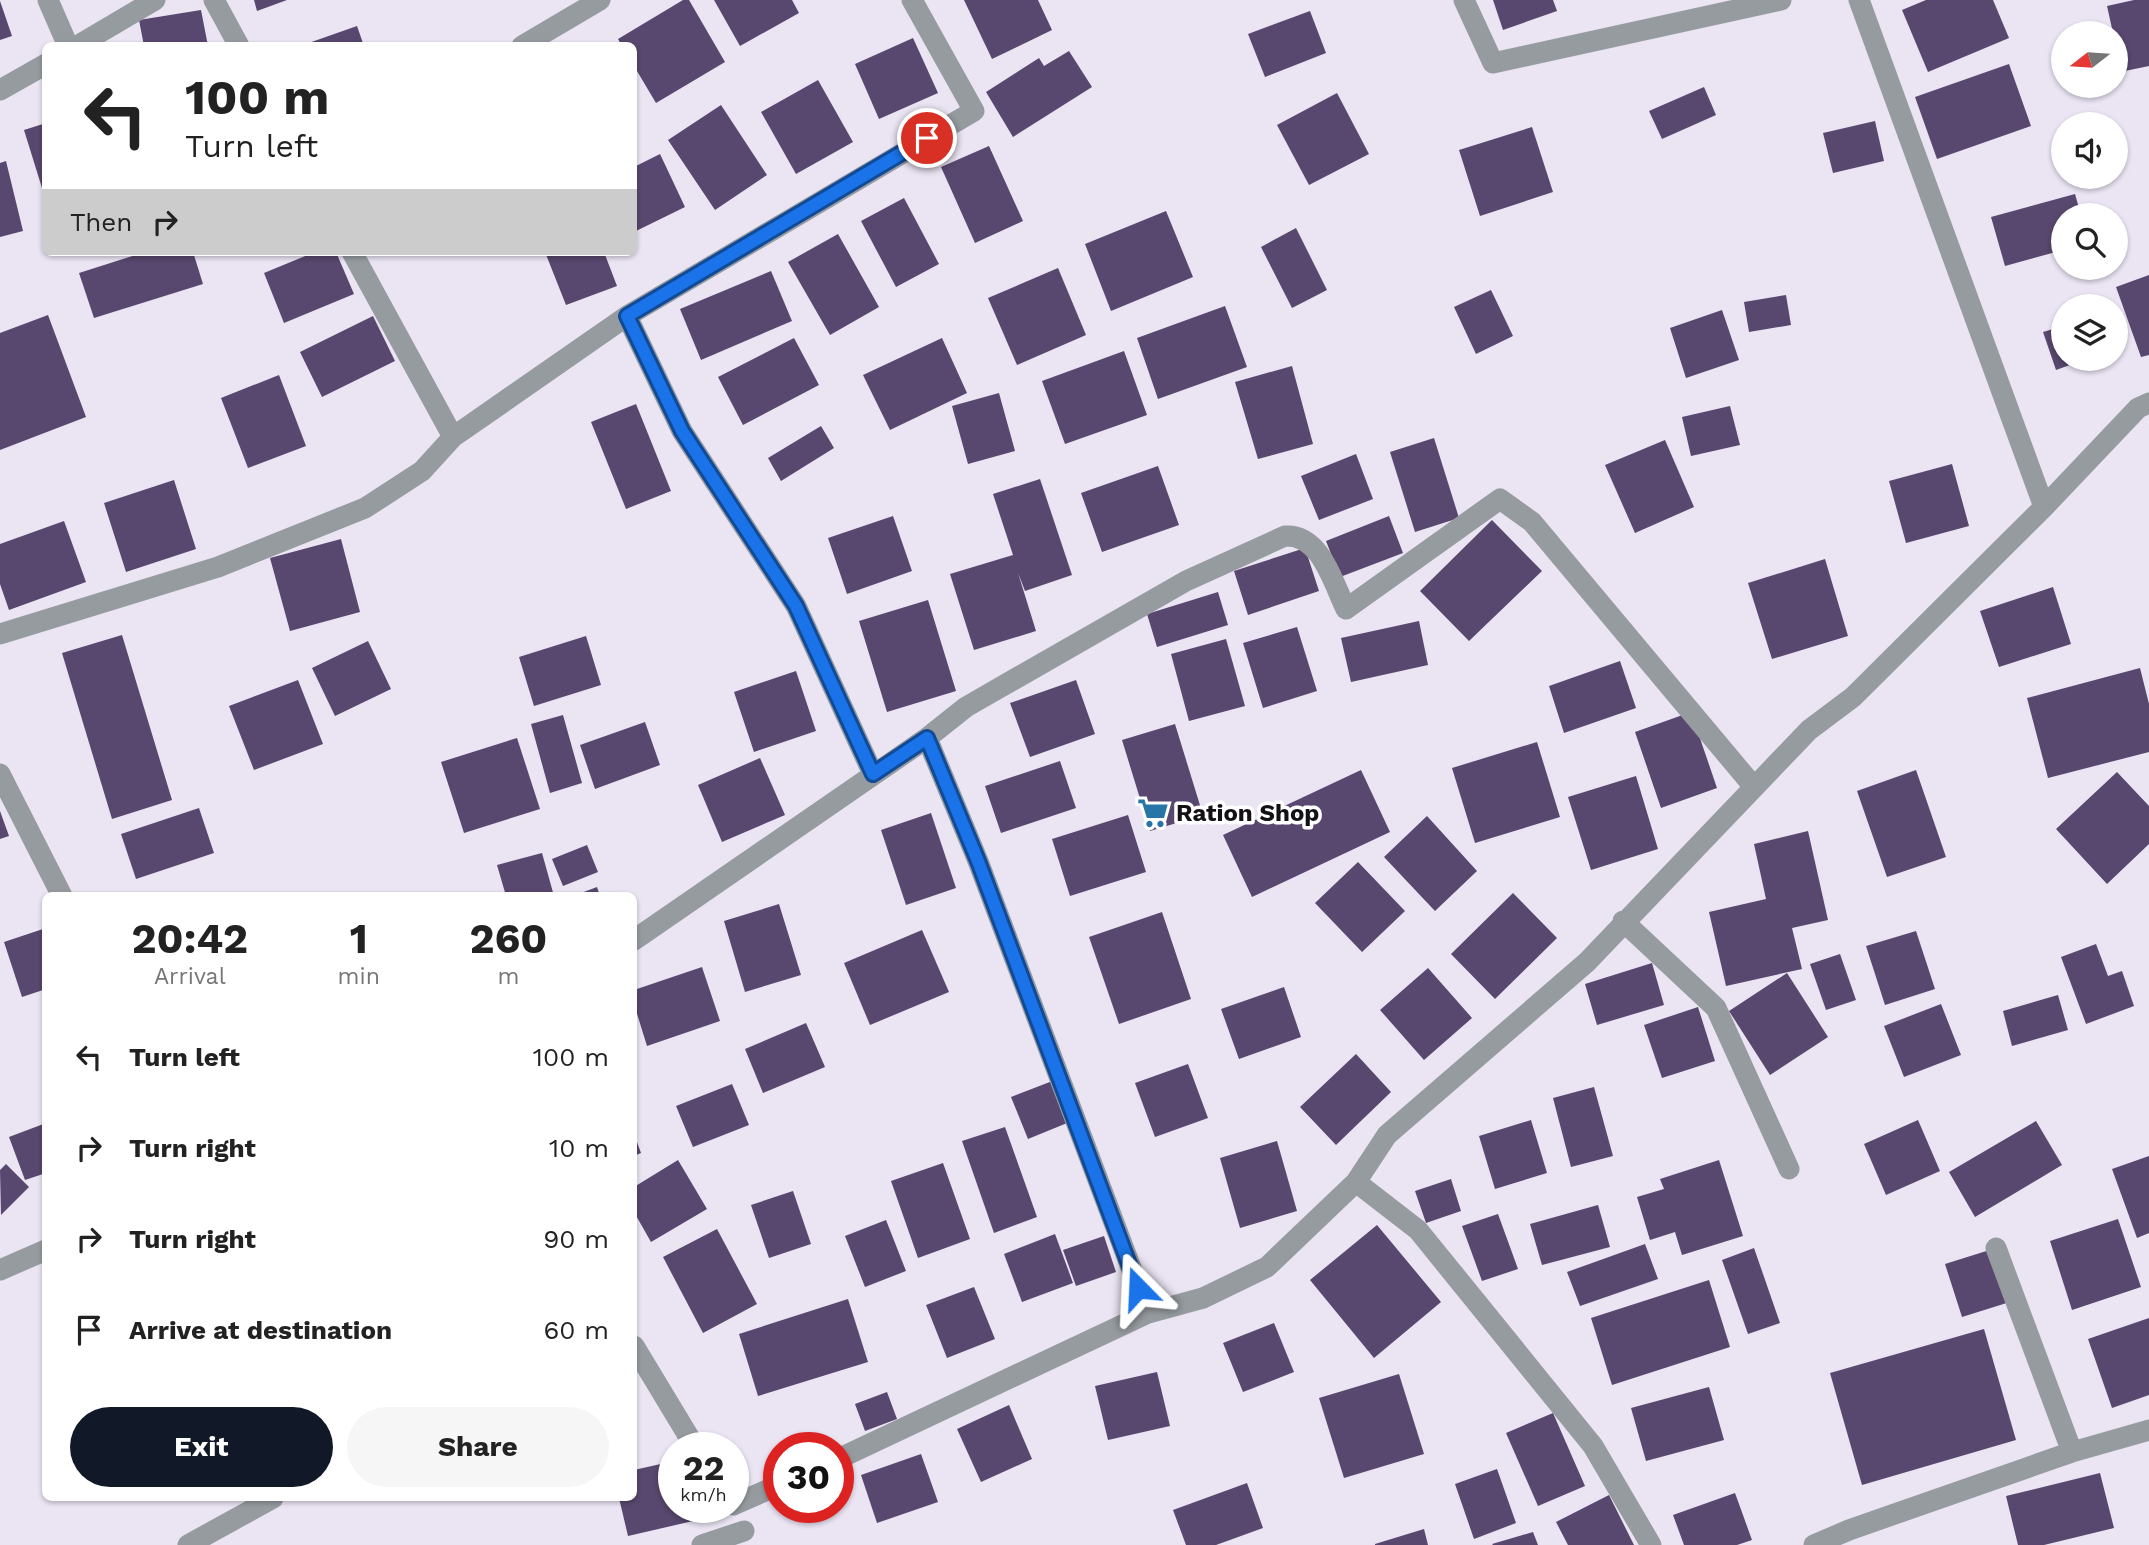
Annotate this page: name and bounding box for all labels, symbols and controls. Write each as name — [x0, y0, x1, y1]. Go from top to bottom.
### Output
north arrow — [2051, 21, 2128, 98]
map controls — [2051, 21, 2128, 371]
text: 100 m — [185, 68, 329, 126]
icon: left — [70, 70, 161, 161]
pin — [897, 108, 957, 168]
button: sound — [2051, 112, 2128, 189]
icon: arrive — [908, 119, 946, 157]
text: Turn left — [185, 127, 318, 165]
icon: right — [146, 203, 184, 241]
button: search — [2051, 203, 2128, 280]
text: Then — [70, 207, 132, 237]
button: layers — [2051, 294, 2128, 371]
supermarket icon: Ration Shop — [1136, 796, 1170, 830]
place label: Ration Shop — [1176, 799, 1319, 827]
text: 20:42 — [132, 914, 248, 963]
text: 1 — [350, 914, 368, 963]
text: 260 — [469, 914, 547, 963]
text: Arrival — [154, 963, 226, 990]
text: min — [338, 963, 380, 990]
text: m — [497, 963, 519, 990]
icon: left — [70, 1038, 108, 1076]
text: Turn left — [129, 1042, 240, 1072]
text: 100 m — [533, 1042, 609, 1072]
icon: right — [70, 1129, 108, 1167]
text: Turn right — [129, 1133, 256, 1163]
text: 10 m — [549, 1133, 609, 1163]
icon: right — [70, 1220, 108, 1258]
text: Turn right — [129, 1224, 256, 1254]
text: 90 m — [543, 1224, 609, 1254]
position arrow — [1101, 1251, 1175, 1325]
icon: arrive — [70, 1311, 108, 1349]
text: Arrive at destination — [129, 1315, 392, 1345]
text: 60 m — [543, 1315, 609, 1345]
button: Exit — [70, 1407, 333, 1487]
button: Share — [347, 1407, 609, 1487]
speed limit sign: 30 — [763, 1432, 854, 1523]
text: 22 — [683, 1447, 724, 1489]
text: km/h — [680, 1484, 727, 1505]

